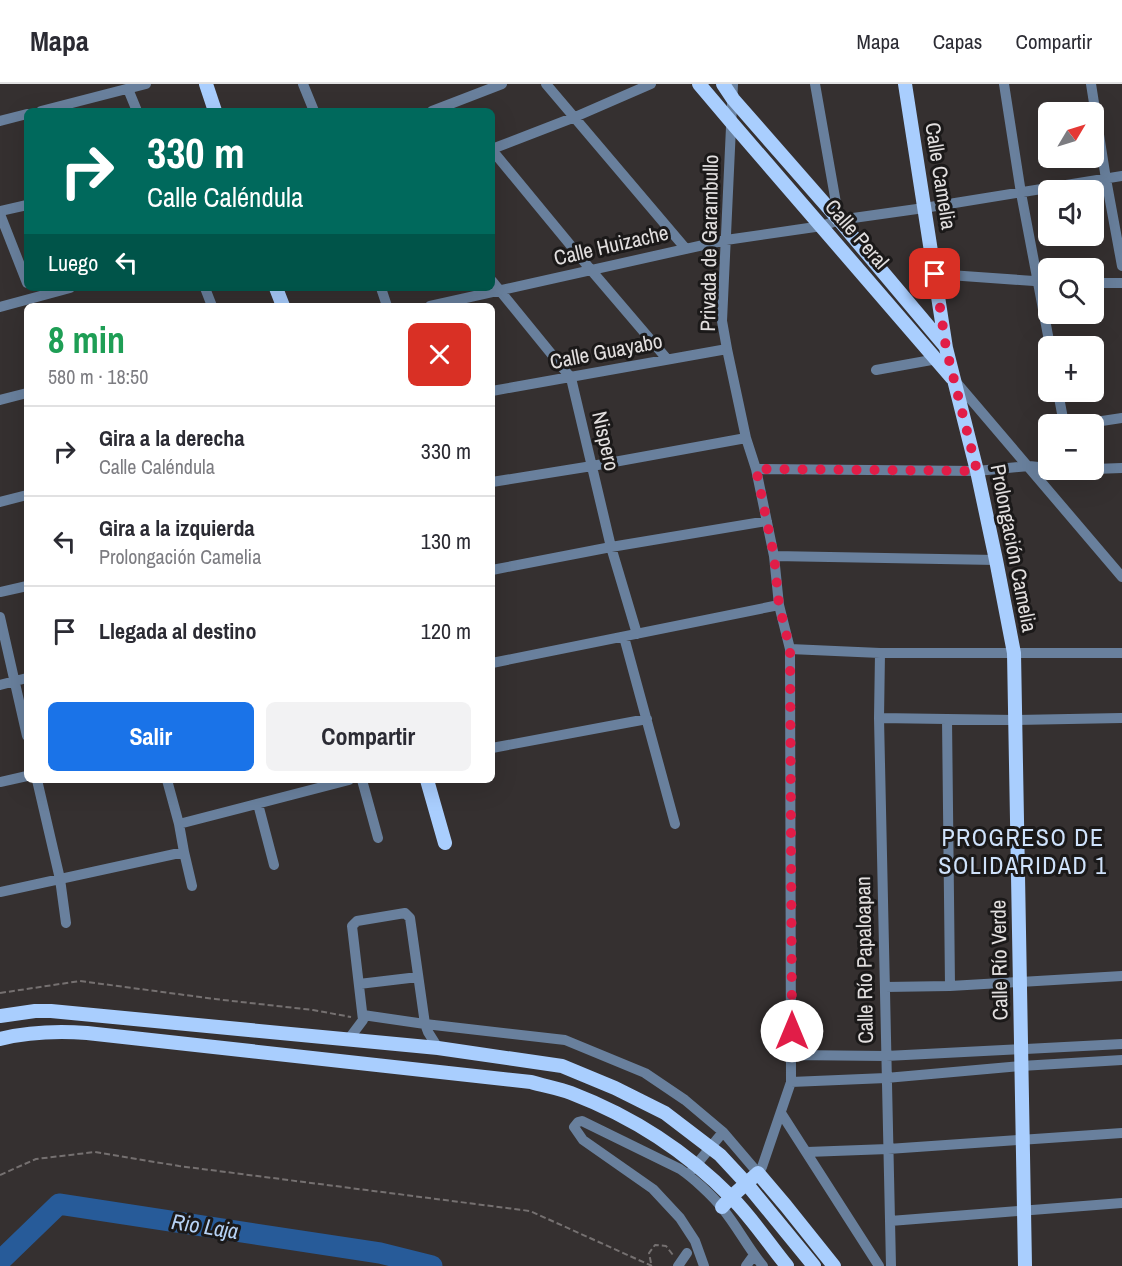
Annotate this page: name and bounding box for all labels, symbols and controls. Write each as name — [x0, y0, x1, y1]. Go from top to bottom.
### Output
text: Mapa — [30, 22, 89, 60]
text: Mapa — [857, 27, 900, 56]
text: Capas — [933, 27, 982, 56]
text: Compartir — [1015, 27, 1092, 56]
north arrow — [1038, 102, 1104, 168]
map controls — [1038, 102, 1104, 480]
street label: Calle Camelia — [918, 120, 964, 232]
text: 330 m — [147, 125, 245, 181]
icon: right — [48, 132, 126, 210]
street label: Privada de Garambullo — [693, 154, 725, 332]
text: Calle Caléndula — [147, 179, 303, 215]
button: sound — [1038, 180, 1104, 246]
street label: Calle Peral — [818, 193, 896, 275]
street label: Calle Huizache — [551, 218, 671, 272]
icon: left — [110, 246, 143, 279]
text: Luego — [48, 248, 98, 278]
pin — [909, 248, 960, 299]
icon: arrive — [918, 257, 951, 290]
button: search — [1038, 258, 1104, 324]
text: 8 min — [48, 316, 125, 364]
button: close — [408, 323, 471, 386]
street label: Calle Guayabo — [547, 326, 665, 376]
button: + — [1038, 336, 1104, 402]
text: 580 m · 18:50 — [48, 363, 148, 390]
street label: Nispero — [585, 408, 627, 474]
button: − — [1038, 414, 1104, 480]
text: Gira a la derecha — [99, 423, 244, 453]
icon: right — [48, 435, 81, 468]
text: 330 m — [421, 436, 471, 466]
text: Calle Caléndula — [99, 453, 215, 480]
street label: Prolongación Camelia — [984, 462, 1045, 635]
text: Gira a la izquierda — [99, 513, 254, 543]
icon: left — [48, 525, 81, 558]
text: 130 m — [421, 526, 471, 556]
text: Prolongación Camelia — [99, 543, 261, 570]
icon: arrive — [48, 615, 81, 648]
text: Llegada al destino — [99, 616, 256, 646]
text: 120 m — [421, 616, 471, 646]
button: Salir — [48, 702, 254, 771]
button: Compartir — [266, 702, 471, 771]
district label: PROGRESO DE SOLIDARIDAD 1 — [938, 821, 1108, 881]
street label: Calle Río Papaloapan — [848, 876, 880, 1044]
street label: Calle Río Verde — [983, 899, 1015, 1021]
position arrow — [760, 999, 824, 1063]
water label: Rio Laja — [169, 1206, 241, 1246]

